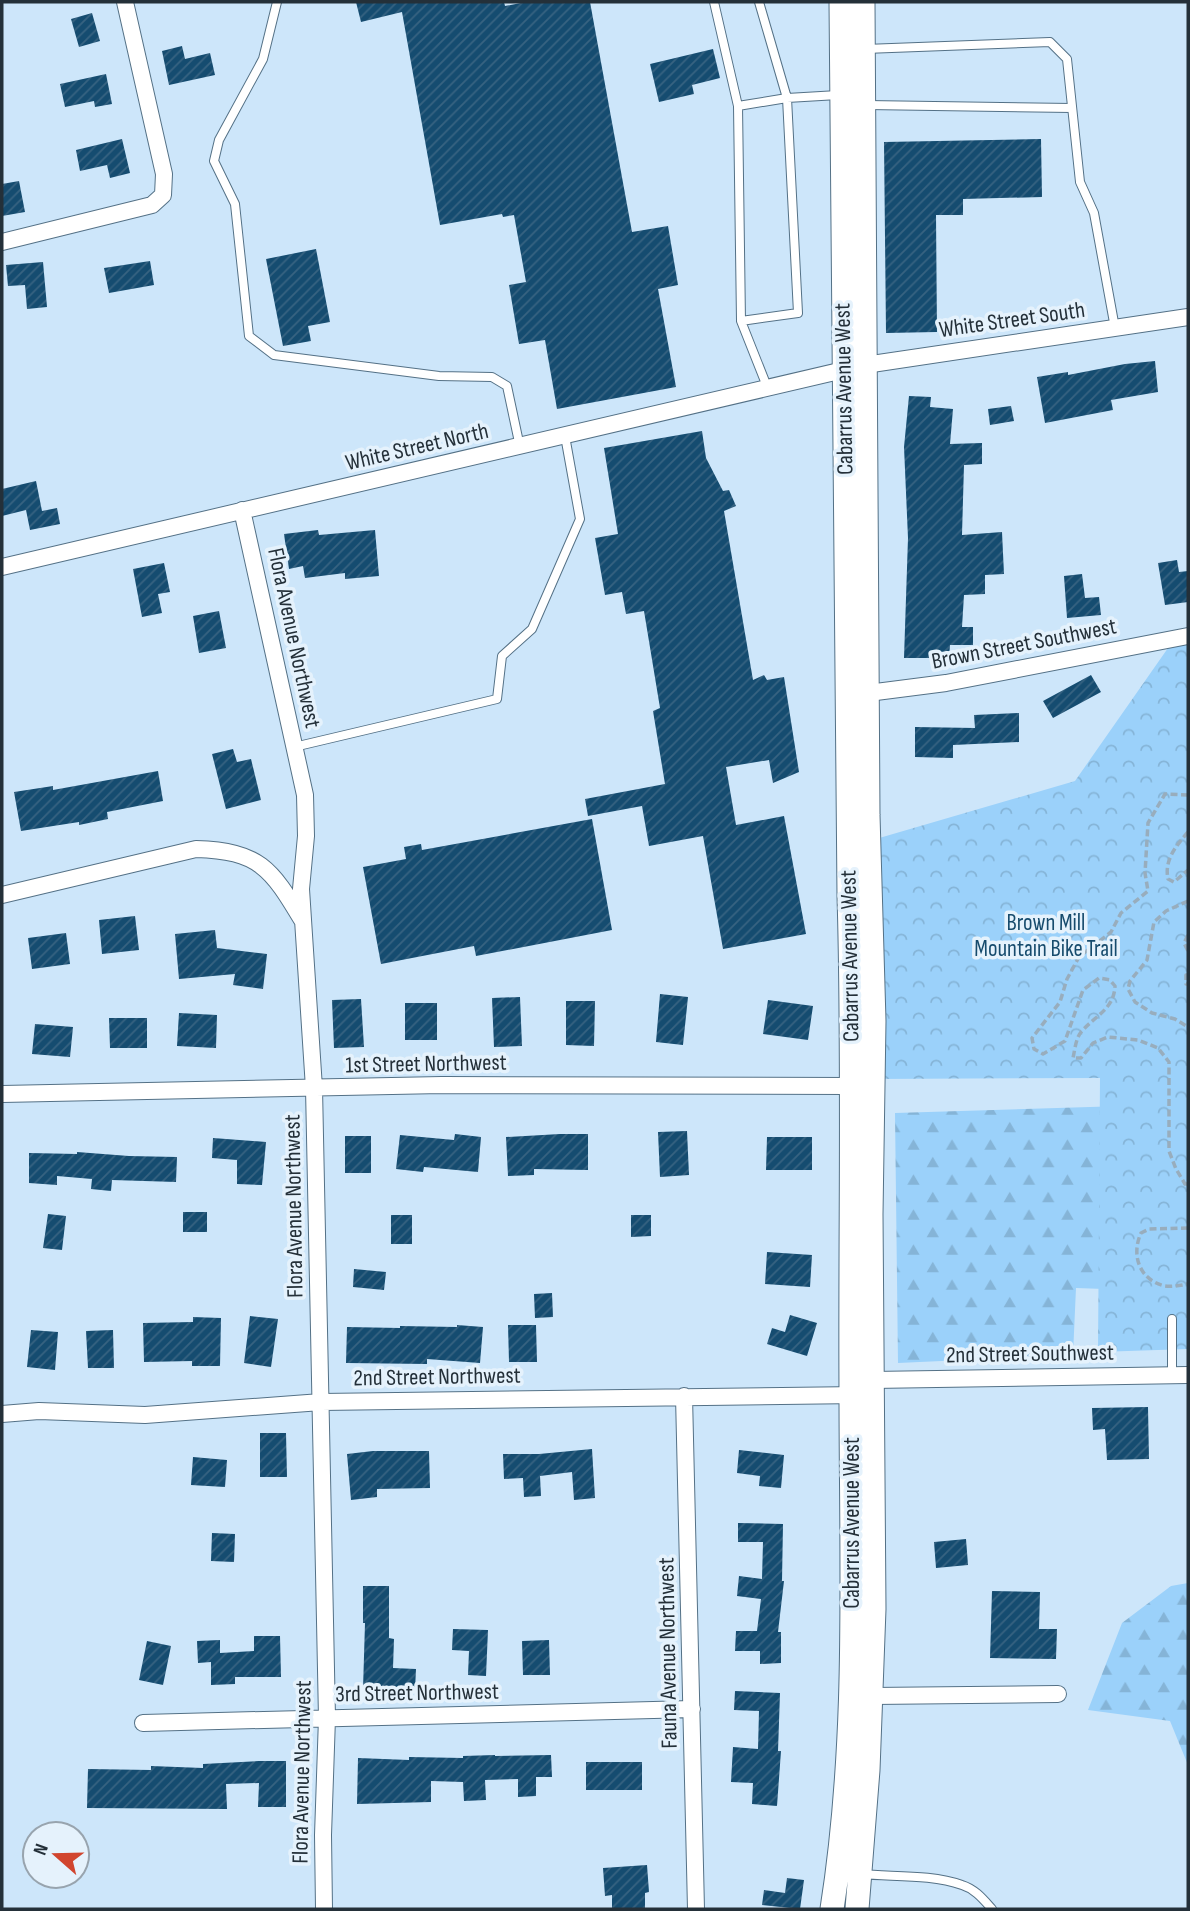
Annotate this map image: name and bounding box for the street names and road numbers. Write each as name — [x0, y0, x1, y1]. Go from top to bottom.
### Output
street label: White Street South — [937, 296, 1087, 344]
street label: Cabarrus Avenue West — [829, 303, 859, 475]
street label: White Street North — [343, 417, 491, 477]
street label: Flora Avenue Northwest — [261, 545, 327, 731]
street label: Brown Street Southwest — [929, 612, 1119, 676]
street label: Cabarrus Avenue West — [835, 870, 865, 1042]
street label: 1st Street Northwest — [345, 1049, 507, 1079]
street label: Flora Avenue Northwest — [278, 1114, 310, 1298]
street label: 2nd Street Southwest — [946, 1339, 1114, 1369]
street label: 2nd Street Northwest — [353, 1362, 521, 1392]
street label: Cabarrus Avenue West — [838, 1437, 866, 1609]
street label: Fauna Avenue Northwest — [652, 1557, 684, 1749]
street label: 3rd Street Northwest — [335, 1678, 499, 1708]
street label: Flora Avenue Northwest — [286, 1680, 318, 1864]

